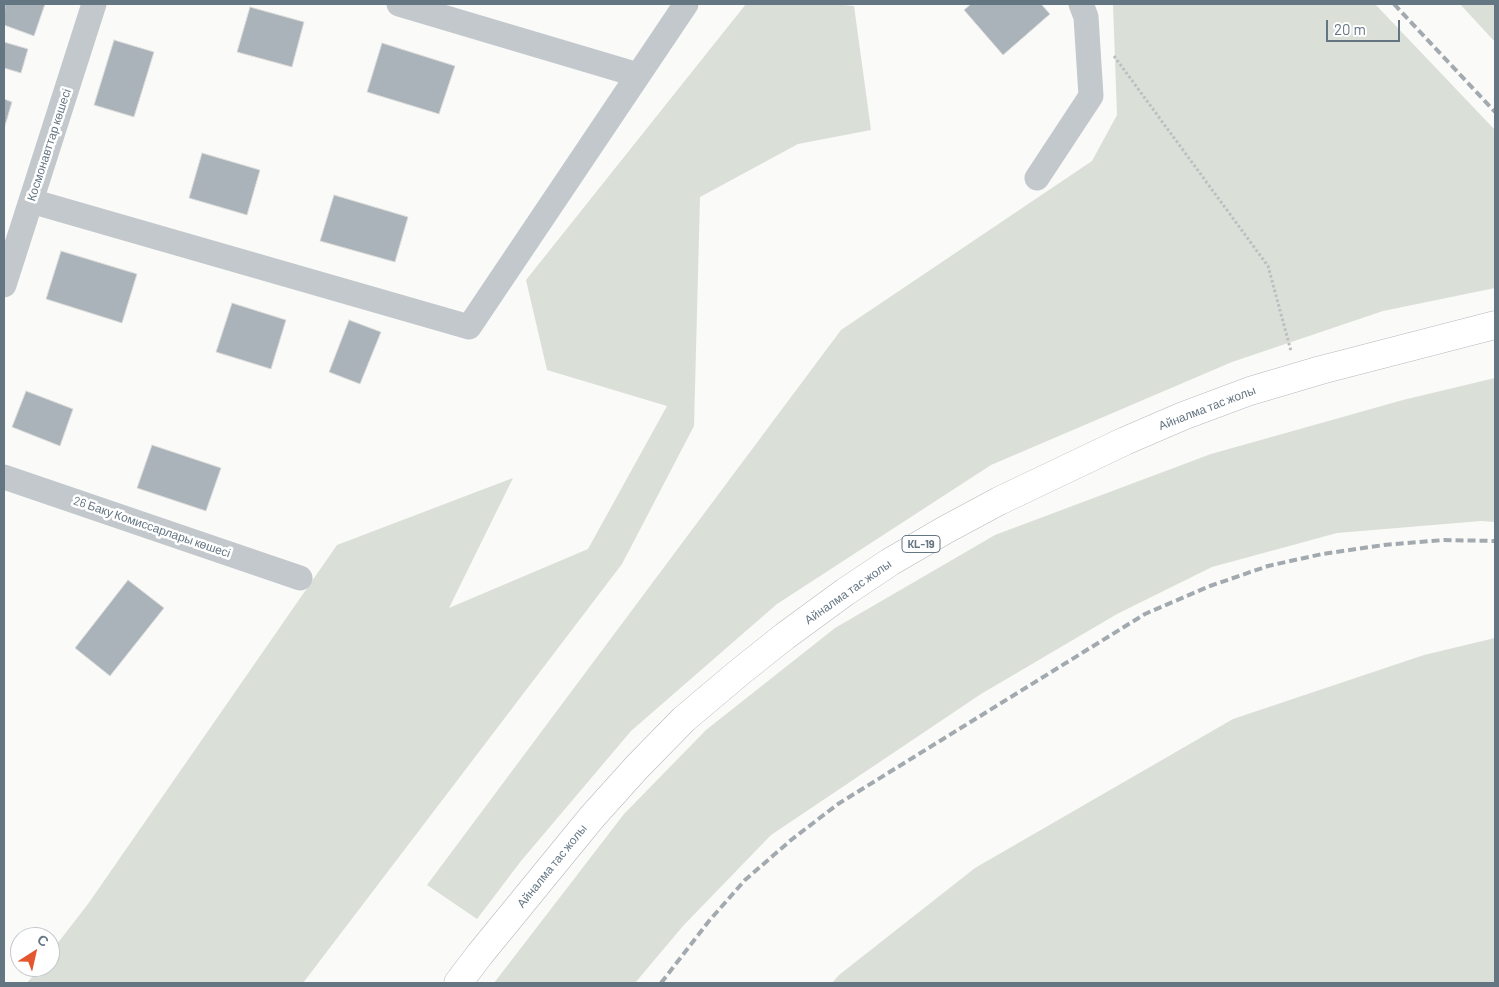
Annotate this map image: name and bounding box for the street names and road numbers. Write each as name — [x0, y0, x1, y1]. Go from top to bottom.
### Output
street label: Космонавттар көшесі — [24, 87, 74, 203]
street label: Айналма тас жолы — [1156, 383, 1258, 433]
street label: 26 Баку Комиссарлары көшесі — [72, 493, 232, 561]
road number: КL-19 — [902, 536, 940, 552]
street label: Айналма тас жолы — [802, 557, 894, 627]
street label: Айналма тас жолы — [514, 822, 590, 910]

